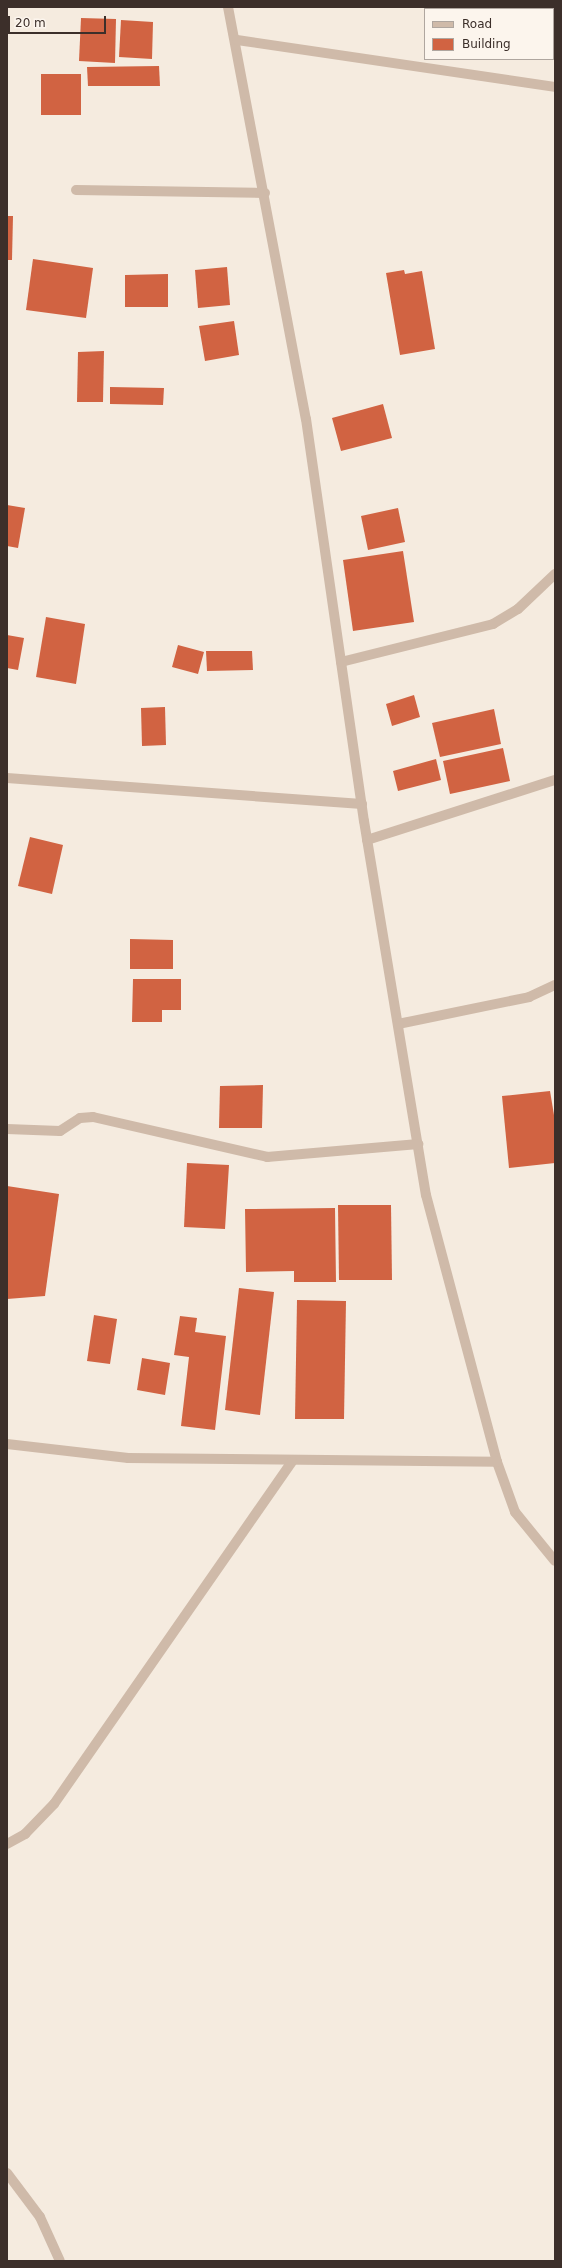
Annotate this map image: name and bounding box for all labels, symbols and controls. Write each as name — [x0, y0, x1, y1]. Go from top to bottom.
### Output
scale bar — [10, 8, 108, 34]
legend — [424, 8, 554, 60]
text: 20 m — [15, 16, 46, 30]
text: Road — [462, 17, 492, 31]
text: Building — [462, 37, 511, 51]

